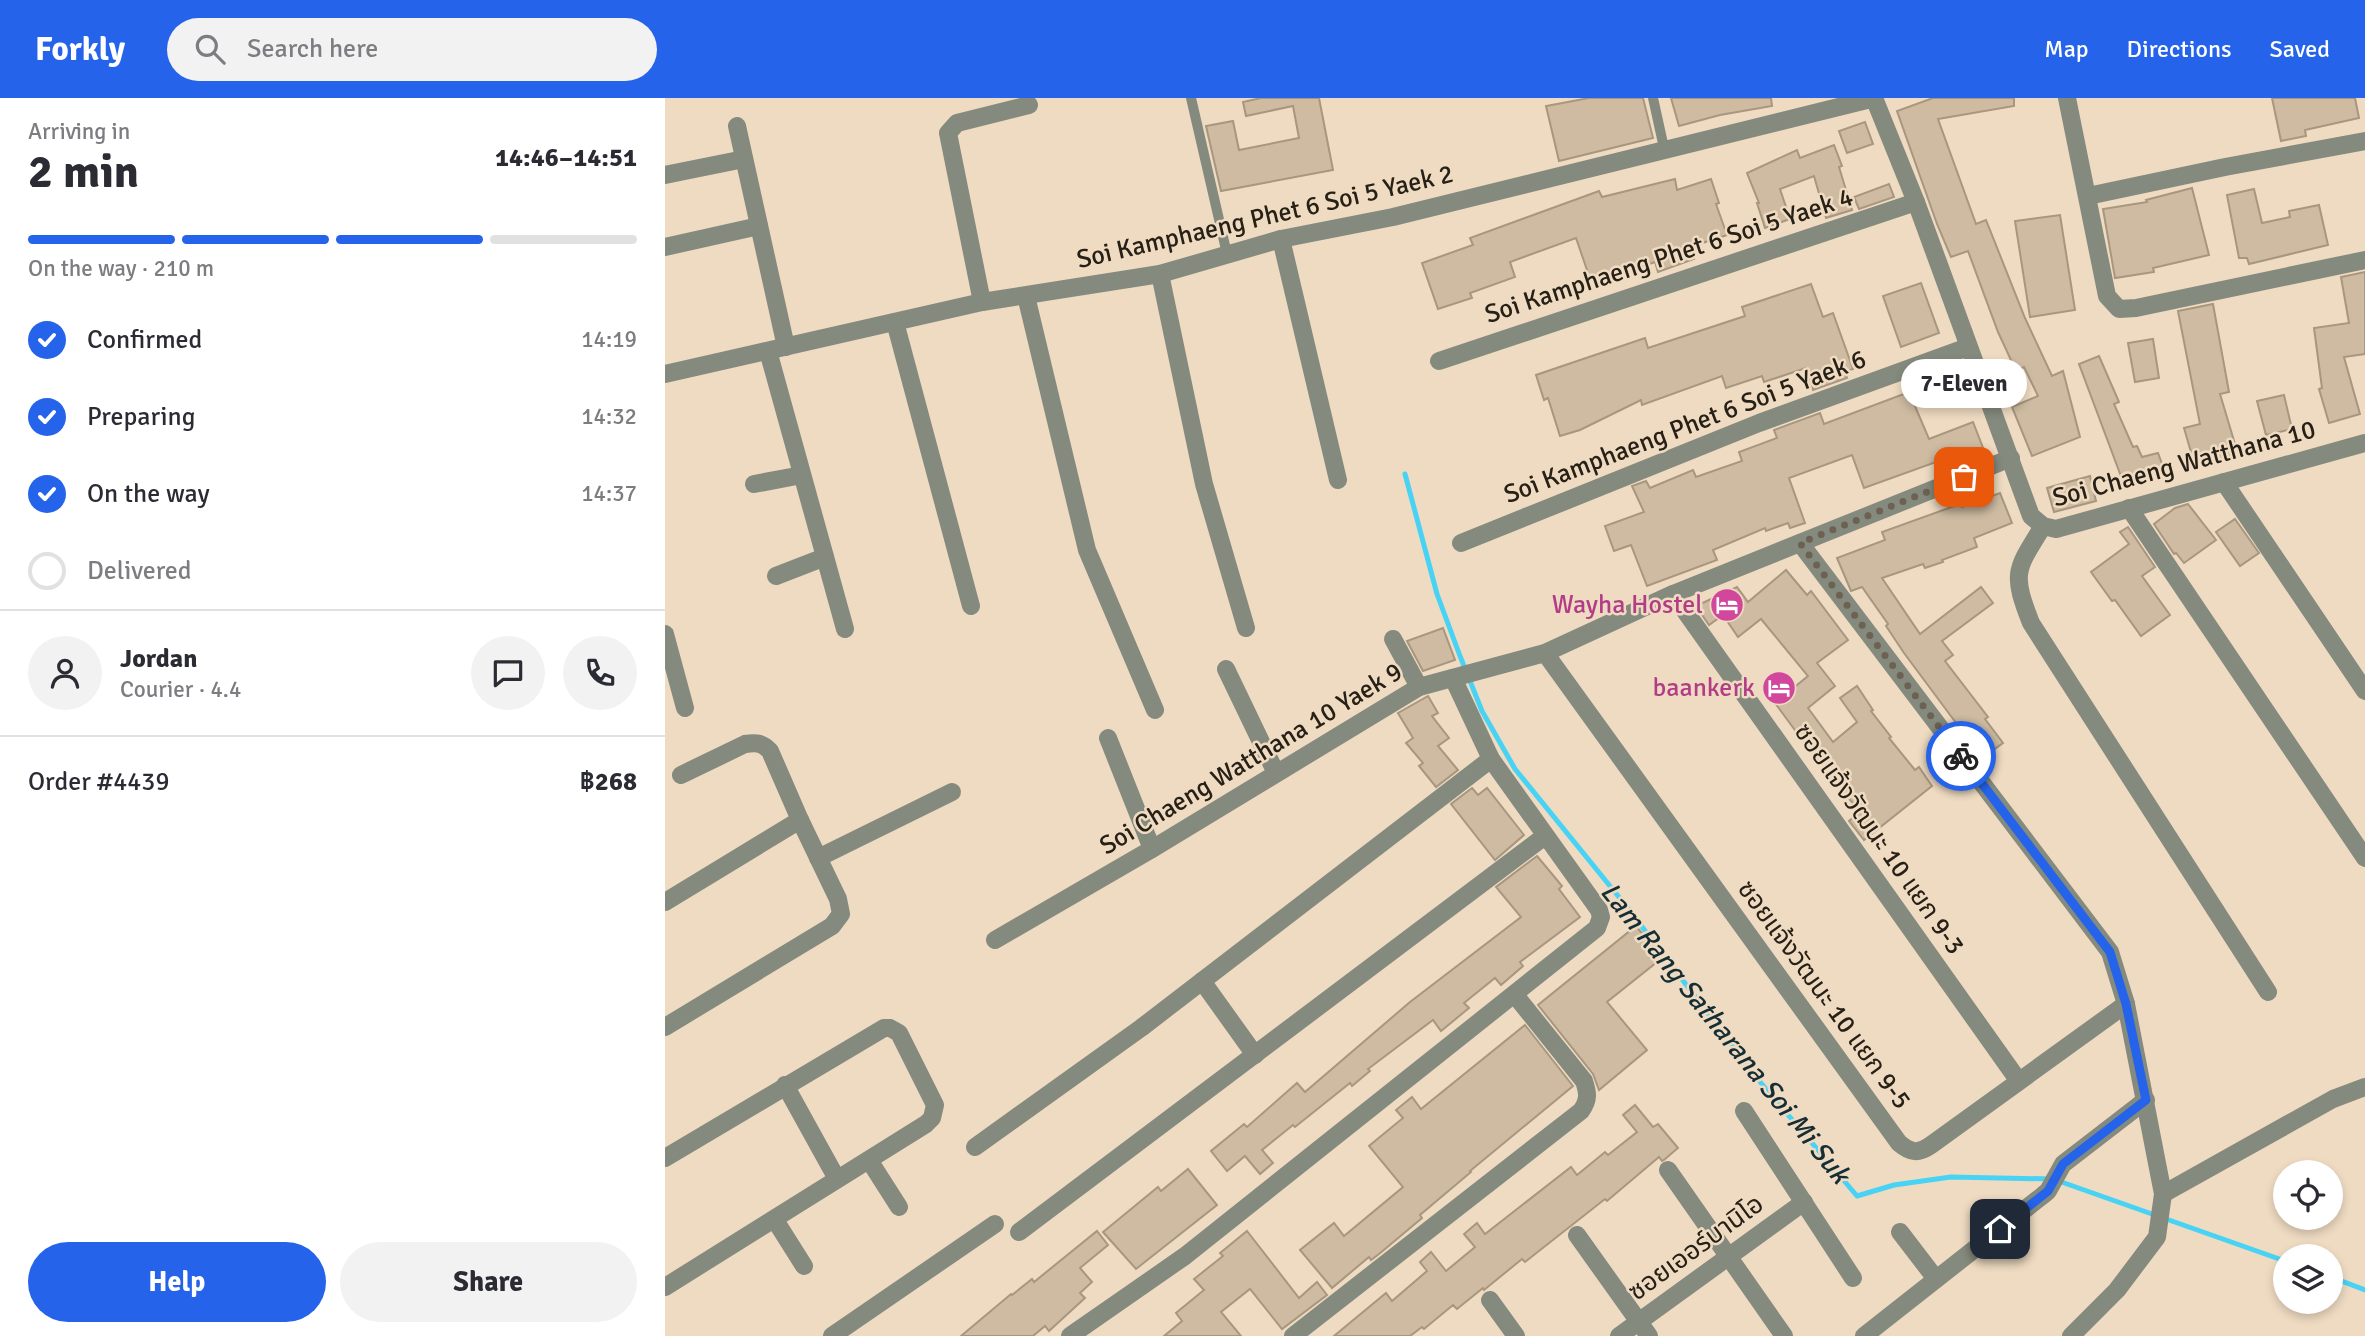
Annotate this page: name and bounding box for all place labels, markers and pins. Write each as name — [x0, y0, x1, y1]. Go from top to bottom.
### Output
callout: 7-Eleven — [1901, 358, 2027, 407]
pin — [1934, 447, 1994, 507]
hotel icon: Wayha Hostel — [1708, 586, 1746, 624]
place label: Wayha Hostel — [1552, 589, 1703, 621]
hotel icon: baankerk — [1760, 669, 1798, 707]
place label: baankerk — [1653, 672, 1755, 704]
pin — [1970, 1199, 2030, 1259]

